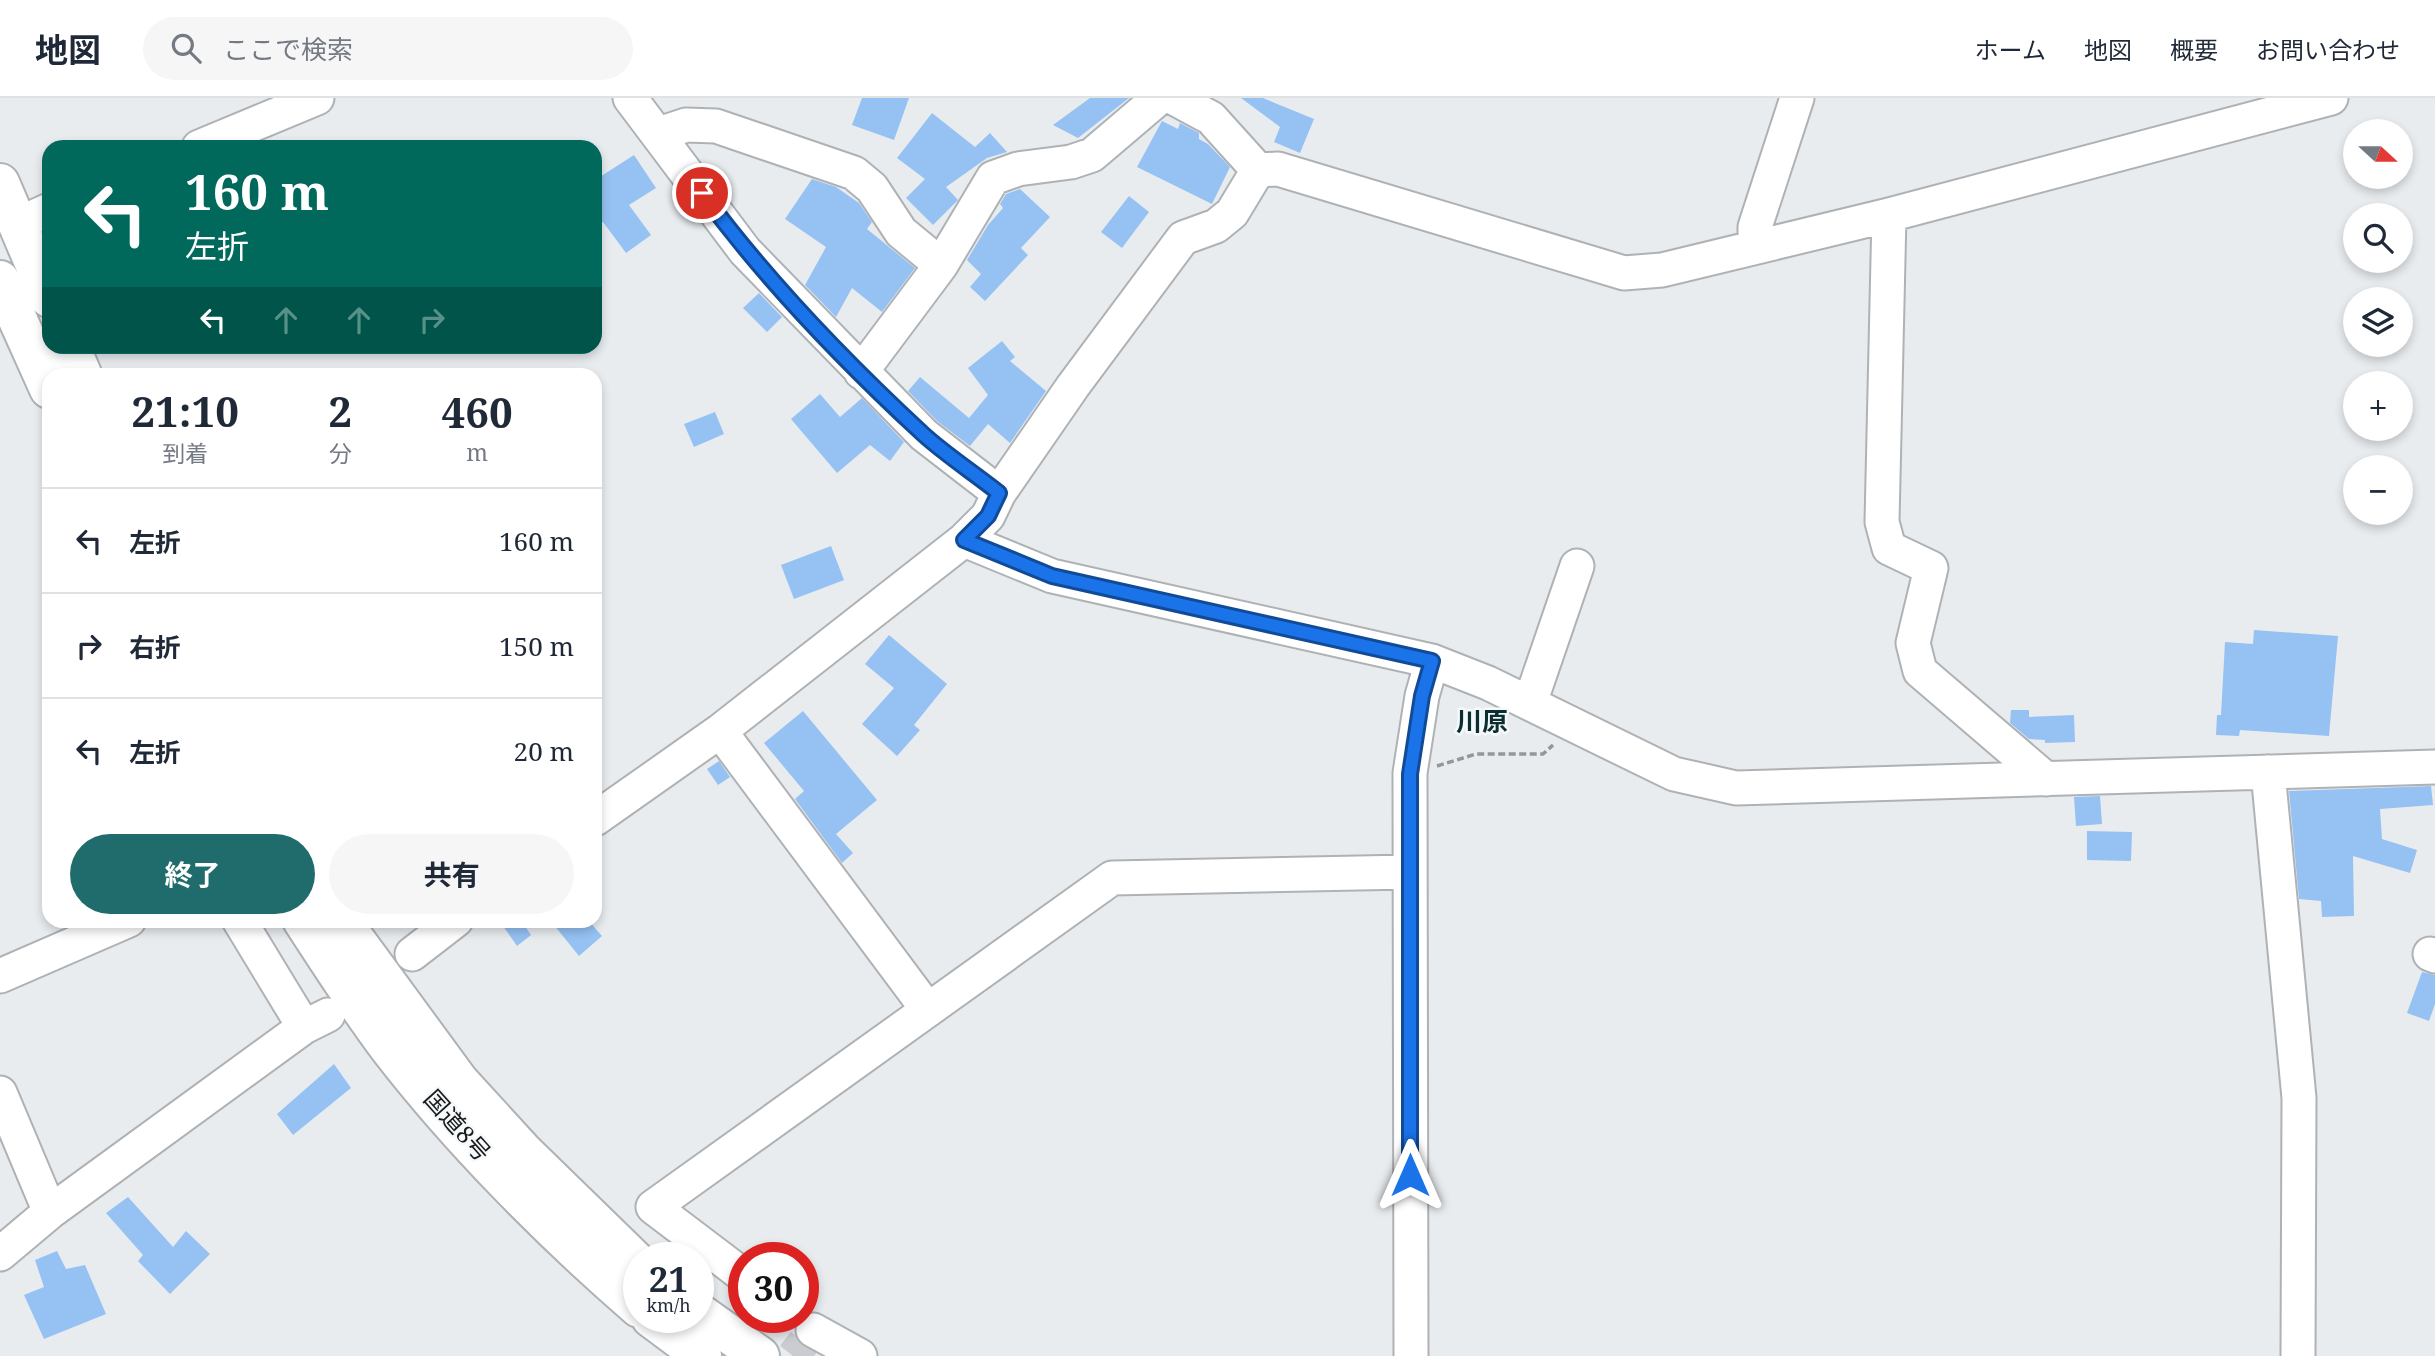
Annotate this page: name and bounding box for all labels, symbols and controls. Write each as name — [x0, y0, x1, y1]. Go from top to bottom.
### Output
search box — [143, 17, 633, 80]
text: 地図 — [35, 27, 101, 72]
icon: search — [167, 29, 205, 67]
text: ここで検索 — [223, 31, 353, 67]
text: ホーム — [1975, 33, 2046, 66]
text: 地図 — [2084, 33, 2132, 66]
text: 概要 — [2170, 33, 2218, 66]
text: お問い合わせ — [2256, 33, 2400, 66]
north arrow — [2343, 119, 2413, 189]
map controls — [2343, 119, 2413, 525]
text: 160 m — [185, 158, 329, 224]
pin — [672, 163, 732, 223]
icon: left — [70, 168, 161, 259]
icon: arrive — [683, 174, 721, 212]
button: search — [2343, 203, 2413, 273]
text: 左折 — [185, 224, 249, 267]
button: layers — [2343, 287, 2413, 357]
icon: left — [194, 301, 232, 339]
icon: ahead — [267, 301, 305, 339]
icon: ahead — [340, 301, 378, 339]
icon: right — [413, 301, 451, 339]
button: + — [2343, 371, 2413, 441]
text: 21:10 — [131, 382, 239, 439]
text: 2 — [328, 382, 352, 439]
text: 460 — [441, 383, 513, 440]
text: m — [466, 436, 488, 468]
text: 到着 — [162, 437, 208, 469]
text: 分 — [329, 437, 352, 469]
button: − — [2343, 455, 2413, 525]
icon: left — [70, 522, 108, 560]
text: 160 m — [499, 523, 574, 559]
text: 左折 — [129, 524, 181, 560]
icon: right — [70, 627, 108, 665]
text: 150 m — [499, 628, 574, 664]
text: 右折 — [129, 629, 181, 665]
district label: 川原 — [1456, 703, 1508, 739]
icon: left — [70, 732, 108, 770]
text: 20 m — [514, 733, 574, 769]
text: 左折 — [129, 734, 181, 770]
button: 終了 — [70, 834, 315, 914]
button: 共有 — [329, 834, 574, 914]
street label: 国道8号 — [417, 1082, 499, 1168]
position arrow — [1373, 1138, 1447, 1212]
speed limit sign: 30 — [728, 1242, 819, 1333]
text: 21 — [649, 1255, 688, 1302]
text: km/h — [646, 1293, 691, 1317]

